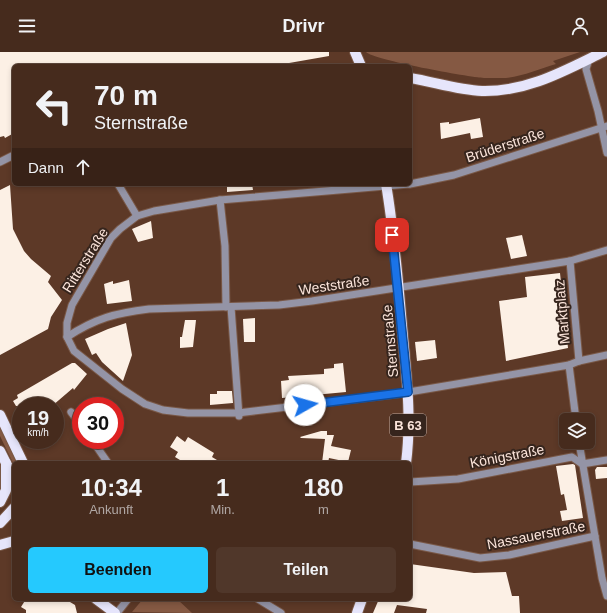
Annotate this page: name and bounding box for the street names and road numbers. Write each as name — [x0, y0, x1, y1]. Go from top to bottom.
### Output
street label: Brüderstraße — [464, 125, 547, 165]
street label: Ritterstraße — [59, 225, 111, 295]
street label: Weststraße — [298, 272, 371, 298]
street label: Marktplatz — [551, 279, 573, 345]
street label: Sternstraße — [379, 304, 401, 378]
road number: B 63 — [390, 414, 426, 436]
street label: Königstraße — [468, 441, 546, 471]
street label: Nassauerstraße — [486, 518, 587, 552]

